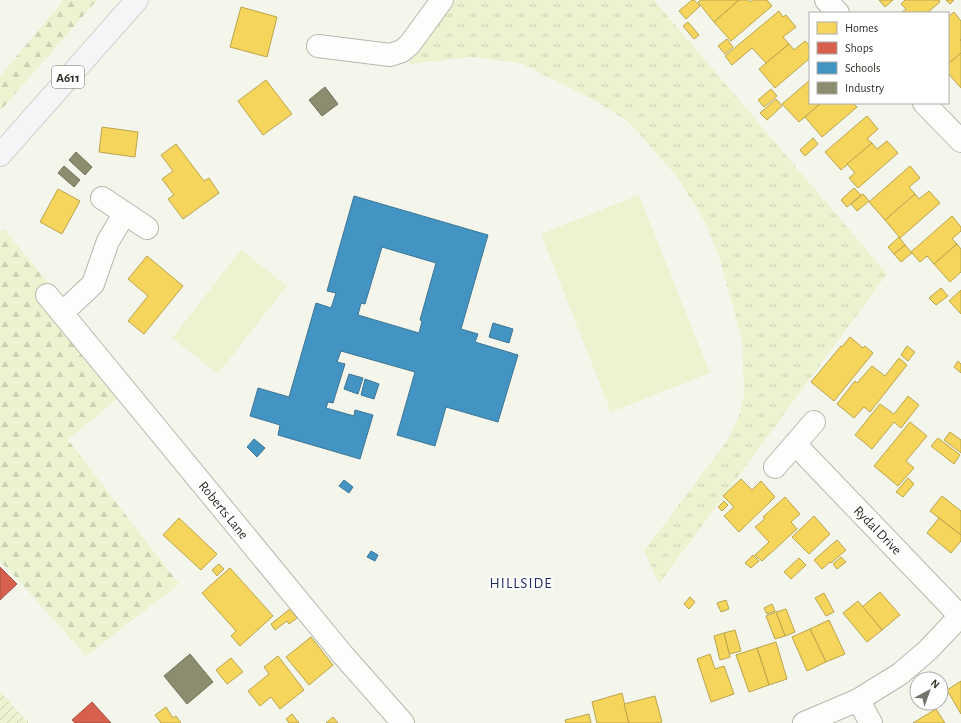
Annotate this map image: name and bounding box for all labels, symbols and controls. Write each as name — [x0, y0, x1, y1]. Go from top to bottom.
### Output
legend — [809, 12, 949, 104]
text: Homes — [845, 22, 878, 34]
text: Shops — [845, 42, 873, 54]
text: Schools — [845, 62, 880, 74]
road number: A611 — [52, 66, 84, 88]
text: Industry — [845, 82, 884, 95]
street label: Roberts Lane — [196, 479, 251, 542]
street label: Rydal Drive — [851, 504, 904, 558]
district label: HILLSIDE — [490, 576, 552, 591]
north arrow — [909, 671, 949, 711]
text: N — [929, 677, 942, 690]

